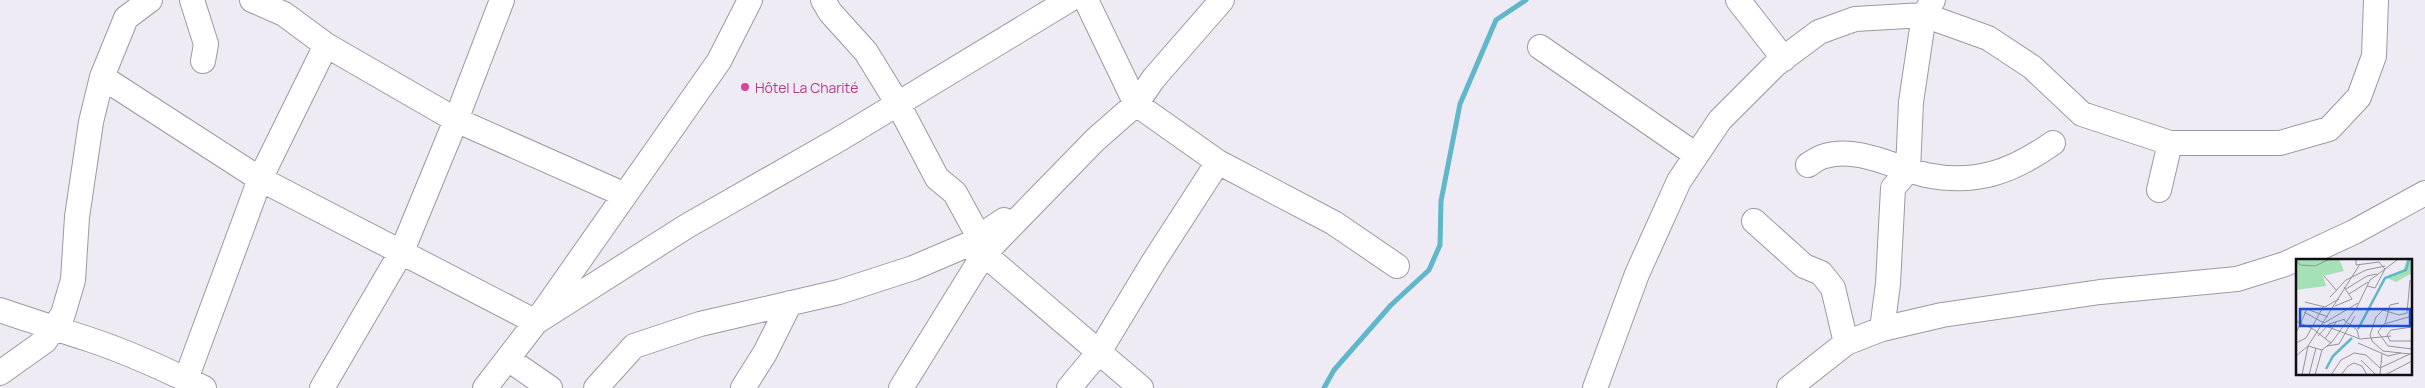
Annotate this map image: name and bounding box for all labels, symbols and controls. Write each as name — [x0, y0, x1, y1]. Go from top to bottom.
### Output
place label: Hôtel La Charité — [755, 78, 858, 97]
marker: Hôtel La Charité — [739, 81, 751, 93]
inset map — [2296, 259, 2412, 376]

